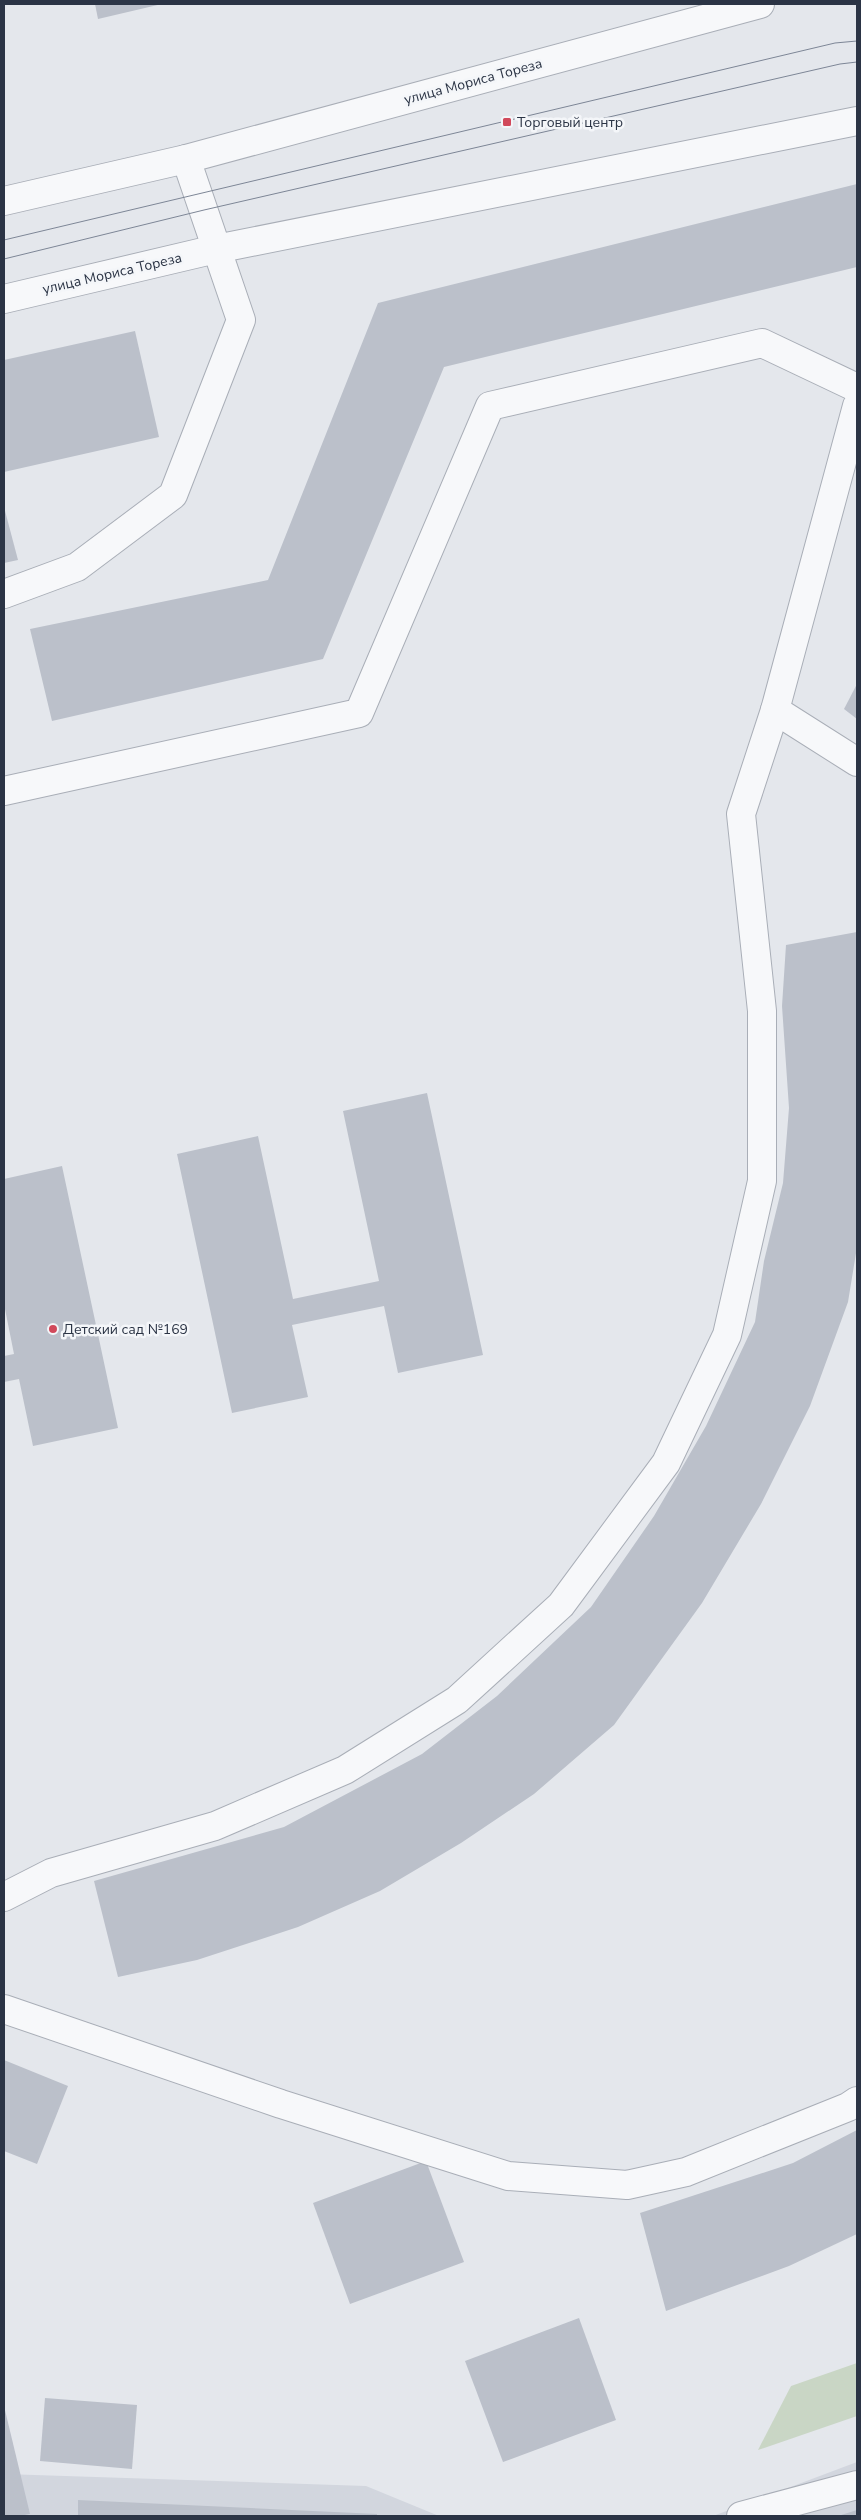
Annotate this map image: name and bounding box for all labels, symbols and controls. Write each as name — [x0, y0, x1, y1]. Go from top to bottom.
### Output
street label: улица Мориса Тореза — [402, 54, 544, 109]
place label: Торговый центр — [517, 113, 623, 132]
marker: Торговый центр — [501, 116, 513, 128]
street label: улица Мориса Тореза — [41, 248, 184, 299]
place label: Детский сад №169 — [63, 1320, 188, 1339]
marker: Детский сад №169 — [47, 1323, 59, 1335]

